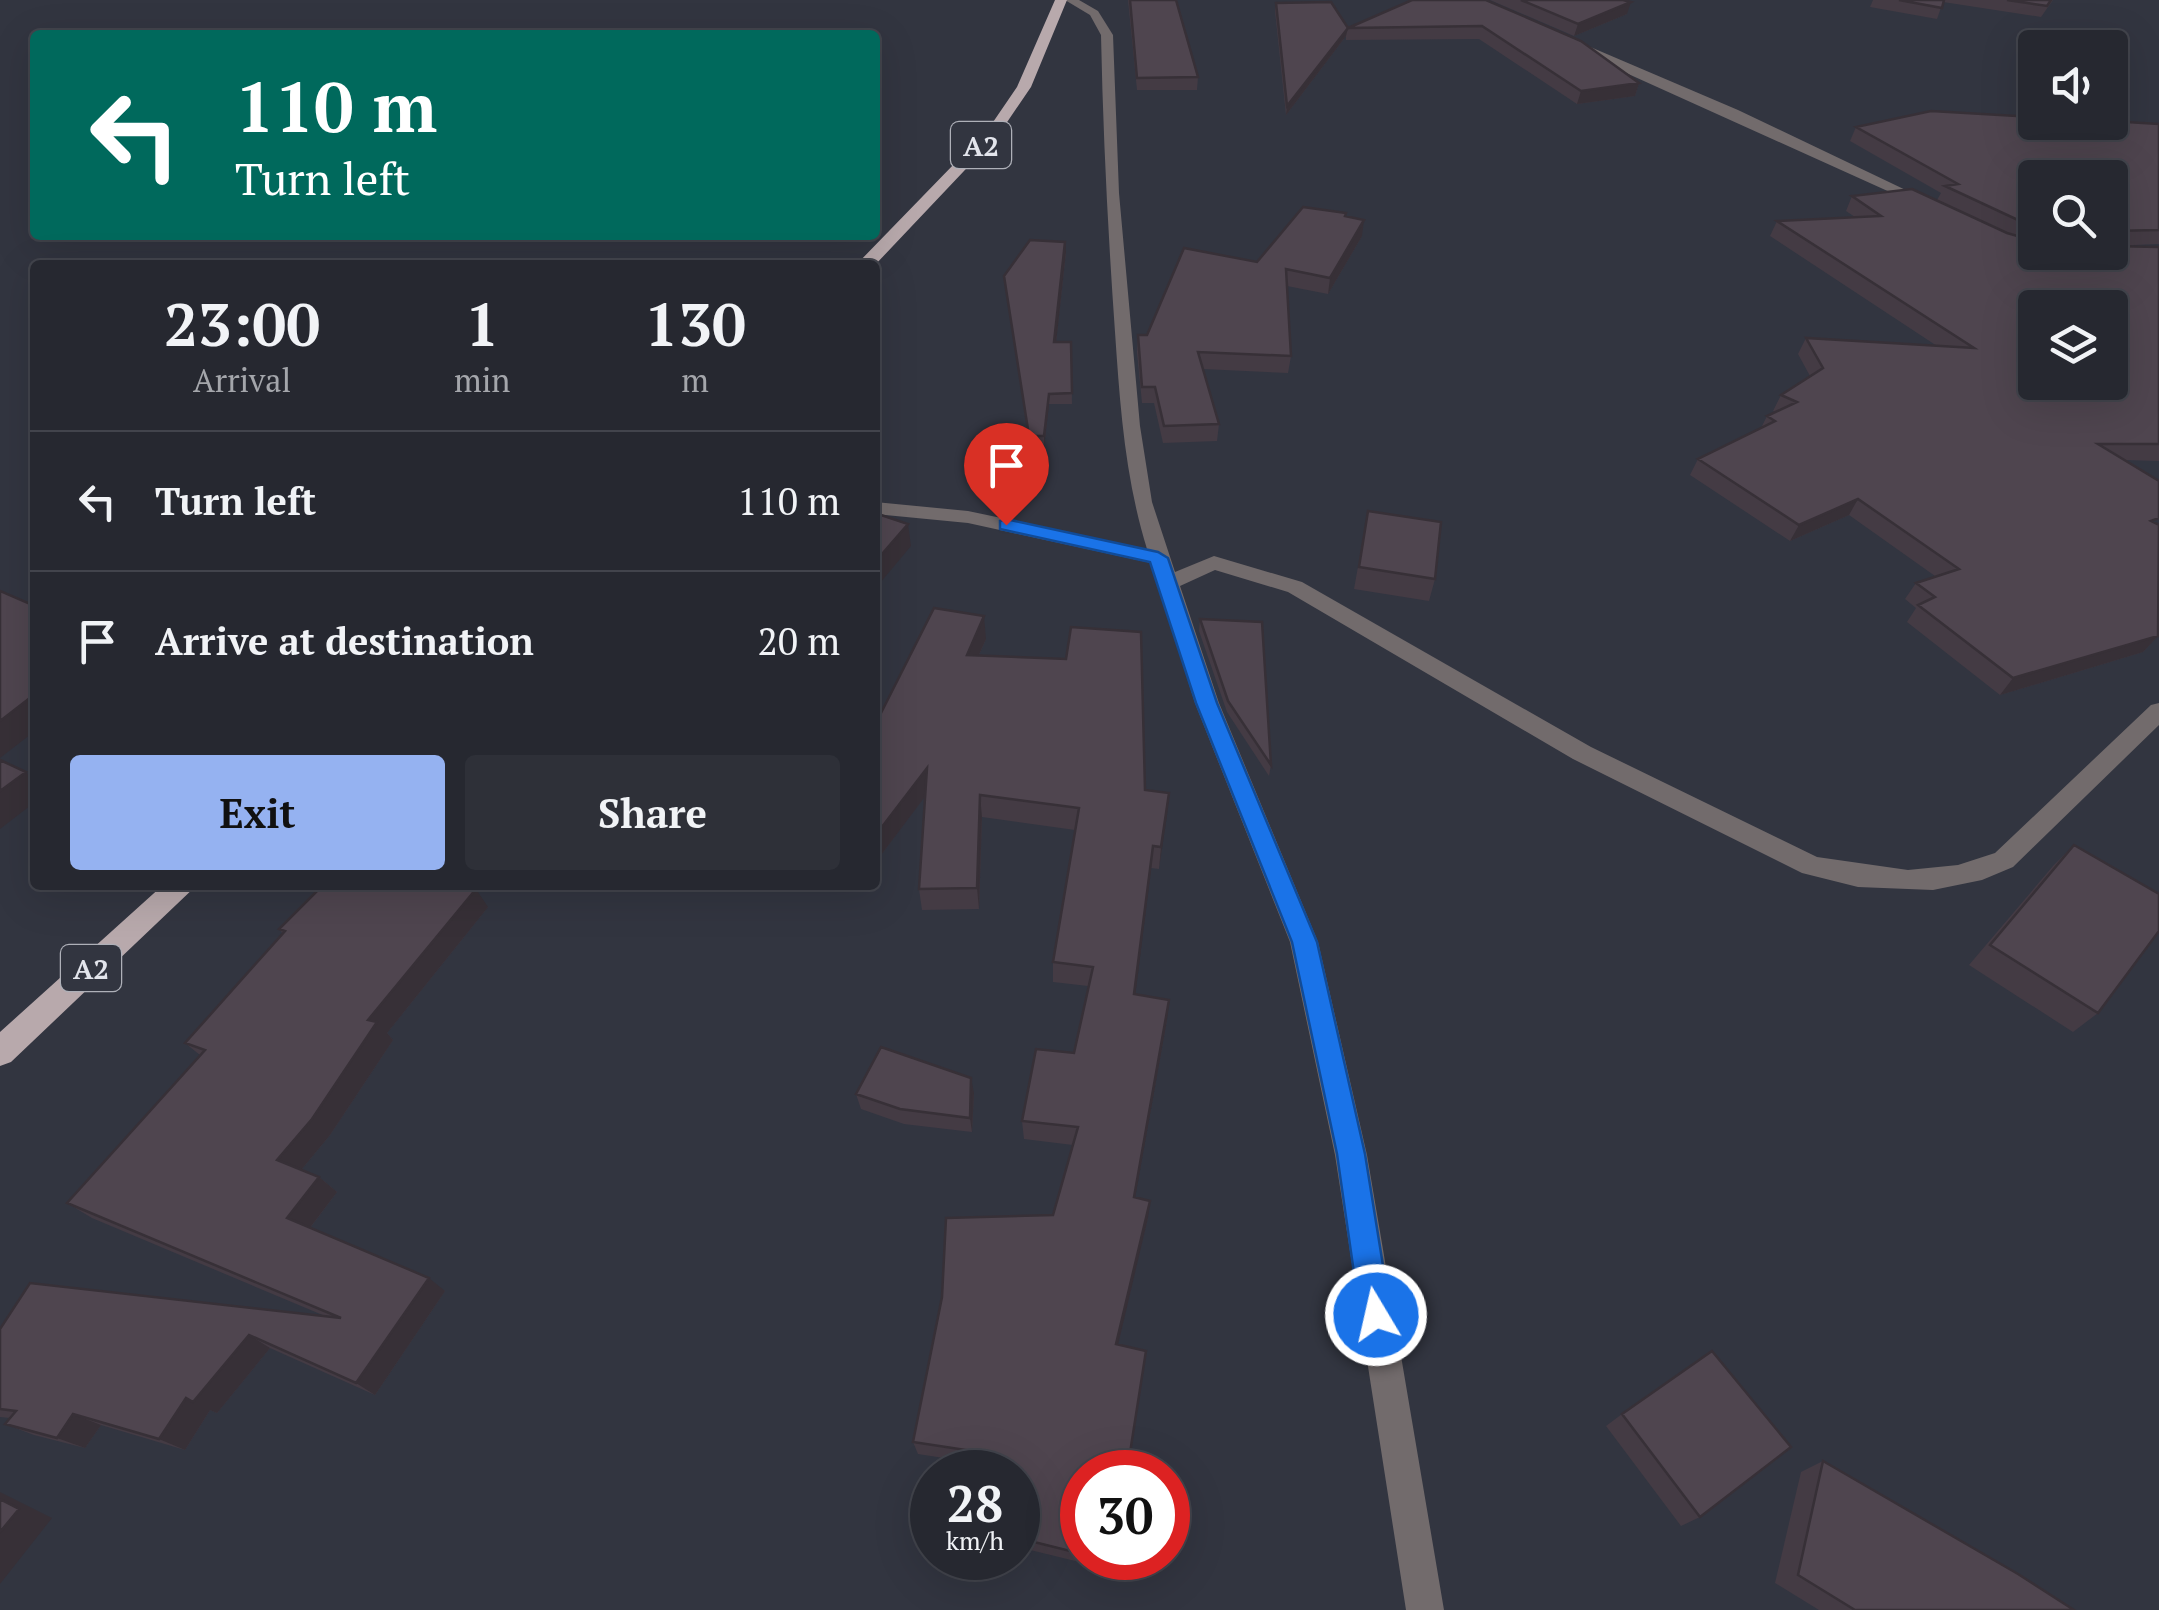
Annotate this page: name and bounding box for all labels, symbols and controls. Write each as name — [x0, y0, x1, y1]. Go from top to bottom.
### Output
map controls — [2018, 30, 2128, 400]
button: sound — [2018, 30, 2128, 140]
text: 110 m — [235, 59, 437, 152]
icon: left — [70, 70, 200, 200]
road number: A2 — [951, 122, 1011, 168]
text: Turn left — [235, 148, 410, 208]
button: search — [2018, 160, 2128, 270]
text: 23:00 — [164, 284, 320, 363]
text: 1 — [465, 284, 499, 363]
text: 130 — [644, 284, 746, 363]
button: layers — [2018, 290, 2128, 400]
text: Arrival — [193, 359, 291, 401]
text: min — [454, 359, 510, 401]
text: m — [681, 359, 709, 401]
pin — [964, 423, 1049, 526]
icon: arrive — [979, 438, 1034, 493]
icon: left — [70, 474, 125, 529]
text: Turn left — [155, 476, 316, 526]
text: 110 m — [737, 476, 840, 526]
icon: arrive — [70, 614, 125, 669]
text: Arrive at destination — [155, 616, 534, 666]
text: 20 m — [757, 616, 840, 666]
button: Exit — [70, 755, 445, 870]
button: Share — [465, 755, 840, 870]
road number: A2 — [61, 945, 121, 991]
position arrow — [1324, 1263, 1428, 1367]
speed limit sign: 30 — [1060, 1450, 1190, 1580]
text: 28 — [947, 1470, 1003, 1536]
text: km/h — [946, 1524, 1004, 1557]

